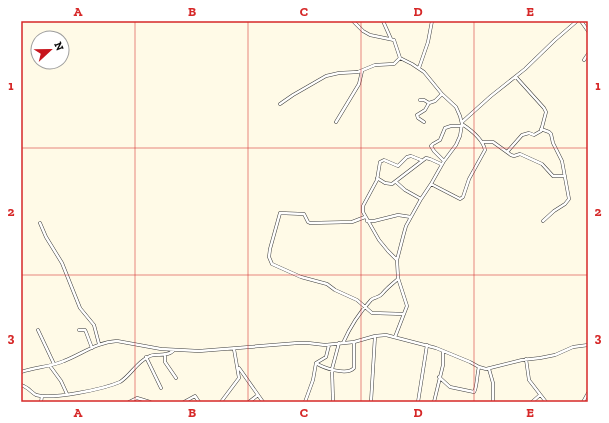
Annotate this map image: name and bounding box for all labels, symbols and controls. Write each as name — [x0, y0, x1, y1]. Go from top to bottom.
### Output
text: A — [74, 4, 83, 19]
text: B — [188, 4, 196, 19]
text: C — [300, 4, 308, 19]
text: D — [413, 4, 423, 19]
text: E — [526, 4, 534, 19]
north arrow — [30, 30, 70, 70]
text: N — [51, 40, 67, 53]
text: 1 — [8, 78, 14, 93]
text: 1 — [595, 78, 601, 93]
text: 2 — [8, 204, 15, 219]
text: 2 — [595, 204, 602, 219]
text: 3 — [8, 330, 15, 345]
text: 3 — [595, 330, 602, 345]
text: A — [74, 405, 83, 420]
text: B — [188, 405, 196, 420]
text: C — [300, 405, 308, 420]
text: D — [413, 405, 423, 420]
text: E — [526, 405, 534, 420]

